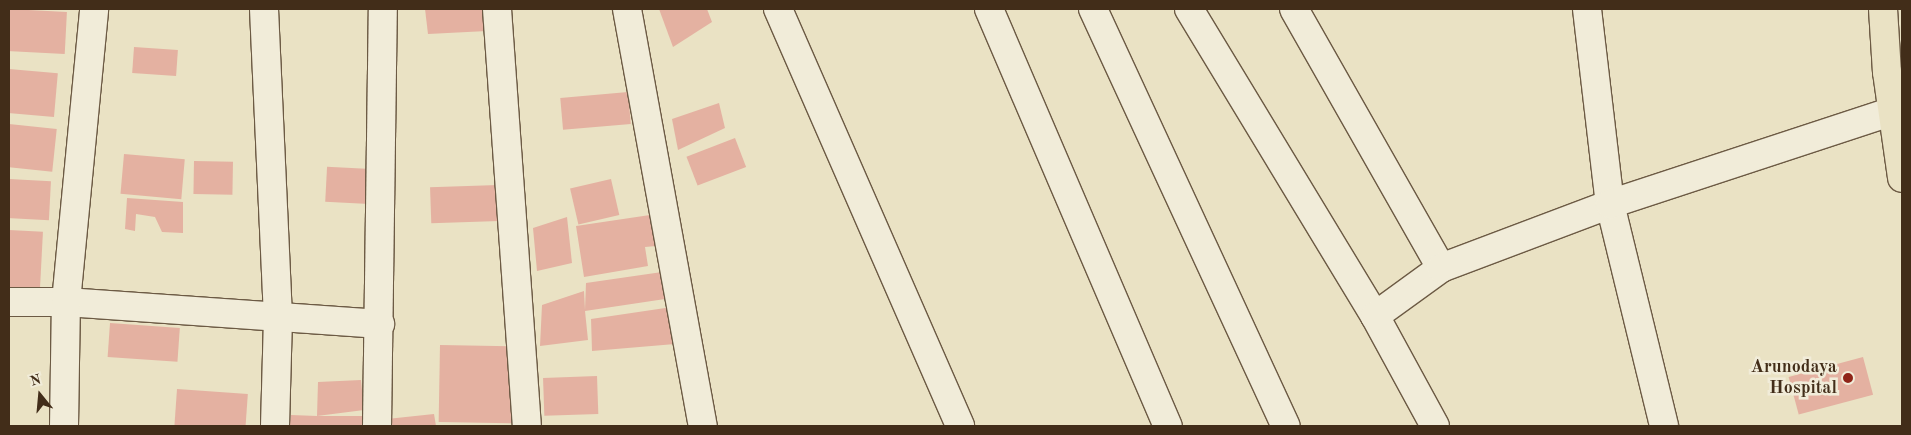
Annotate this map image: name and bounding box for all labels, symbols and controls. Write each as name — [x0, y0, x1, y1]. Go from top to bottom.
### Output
place label: Arunodaya Hospital — [1750, 357, 1837, 399]
north arrow — [15, 370, 65, 420]
marker: Arunodaya Hospital — [1841, 371, 1855, 385]
text: N — [28, 372, 43, 389]

